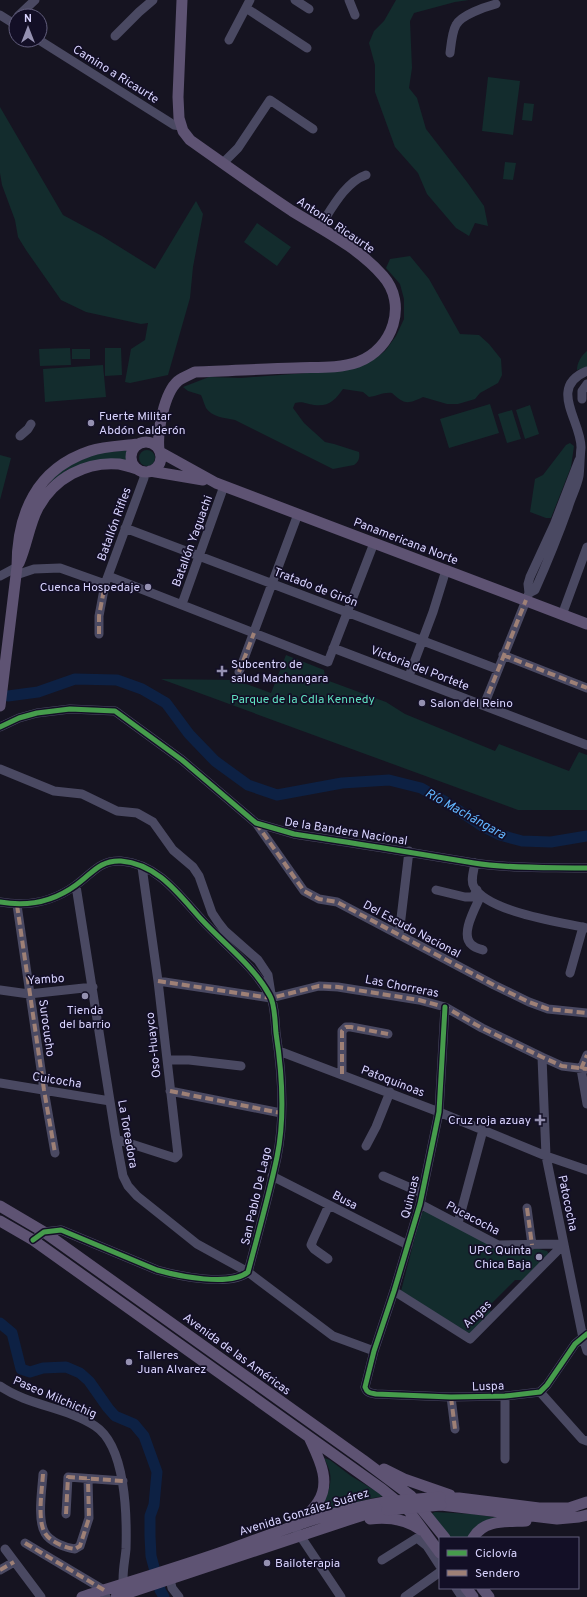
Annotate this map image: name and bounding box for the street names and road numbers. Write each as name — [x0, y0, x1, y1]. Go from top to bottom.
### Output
street label: Camino a Ricaurte — [69, 42, 162, 108]
street label: Antonio Ricaurte — [293, 194, 378, 258]
street label: Batallón Rifles — [94, 485, 136, 564]
street label: Batallón Yaguachi — [169, 493, 217, 589]
street label: Panamericana Norte — [351, 515, 460, 569]
street label: Tratado de Girón — [271, 565, 360, 611]
street label: Victoria del Portete — [368, 643, 471, 695]
street label: De la Bandera Nacional — [283, 814, 409, 850]
street label: Del Escudo Nacional — [360, 897, 463, 962]
street label: Yambo — [27, 971, 65, 989]
street label: Las Chorreras — [364, 972, 440, 1002]
street label: Surocucho — [34, 999, 58, 1058]
street label: Oso-Huayco — [143, 1011, 165, 1079]
street label: Patoquinoas — [358, 1062, 427, 1101]
street label: Cuicocha — [31, 1069, 83, 1093]
street label: La Toreadora — [113, 1099, 141, 1170]
street label: San Pablo De Lago — [238, 1145, 276, 1247]
street label: Quinuas — [398, 1174, 424, 1221]
street label: Patococha — [553, 1174, 581, 1233]
street label: Busa — [329, 1188, 360, 1214]
street label: Pucacocha — [443, 1198, 502, 1240]
street label: Angas — [460, 1297, 495, 1332]
street label: Avenida de las Américas — [179, 1310, 294, 1399]
street label: Paseo Milchichig — [10, 1373, 99, 1423]
street label: Luspa — [472, 1378, 504, 1396]
street label: Avenida González Suárez — [237, 1486, 371, 1540]

